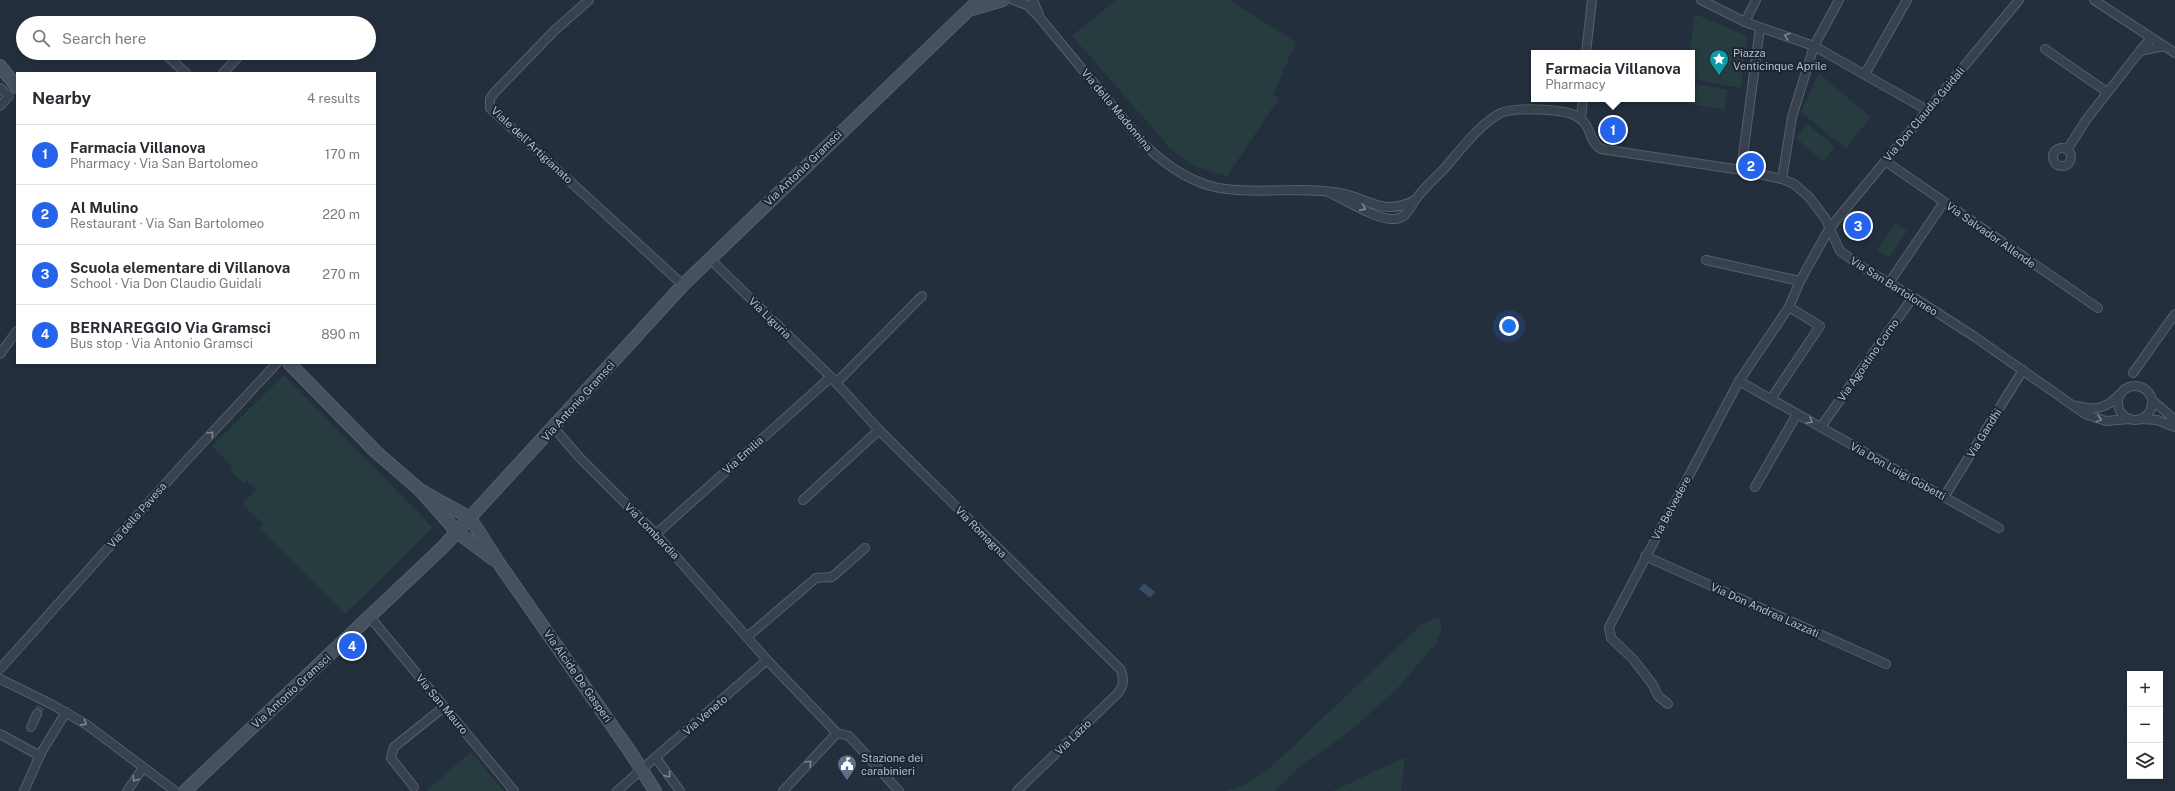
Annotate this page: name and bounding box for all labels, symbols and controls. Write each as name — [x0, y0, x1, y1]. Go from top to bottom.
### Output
search box — [16, 16, 376, 60]
icon: search — [30, 27, 52, 49]
text: Search here — [62, 30, 146, 47]
one-way arrow — [1784, 33, 1791, 41]
place label: Piazza Venticinque Aprile — [1733, 47, 1827, 72]
place icon: Piazza Venticinque Aprile — [1708, 48, 1730, 76]
popup — [1531, 50, 1695, 102]
text: Farmacia Villanova — [1545, 60, 1681, 77]
street label: Via Don Claudio Guidali — [1881, 65, 1967, 163]
street label: Via della Madonnina — [1079, 67, 1155, 153]
text: Pharmacy — [1545, 77, 1606, 92]
text: Nearby — [32, 88, 91, 108]
text: 4 results — [307, 91, 360, 106]
street label: Viale dell'Artigianato — [489, 104, 575, 186]
pin: 1 — [1600, 115, 1626, 145]
street label: Via Antonio Gramsci — [762, 128, 844, 208]
text: Farmacia Villanova — [70, 139, 205, 156]
text: 1 — [42, 147, 48, 162]
text: 170 m — [325, 147, 360, 162]
pin: 2 — [1738, 151, 1764, 181]
text: Pharmacy · Via San Bartolomeo — [70, 156, 258, 171]
text: Al Mulino — [70, 199, 138, 216]
street label: Via Salvador Allende — [1944, 200, 2038, 270]
one-way arrow — [1359, 203, 1366, 211]
text: 2 — [41, 207, 49, 222]
text: 220 m — [322, 207, 360, 222]
pin: 3 — [1845, 211, 1871, 241]
text: Restaurant · Via San Bartolomeo — [70, 216, 264, 231]
street label: Via San Bartolomeo — [1848, 254, 1940, 318]
text: Scuola elementare di Villanova — [70, 259, 290, 276]
text: 3 — [41, 267, 49, 282]
text: 270 m — [322, 267, 360, 282]
text: School · Via Don Claudio Guidali — [70, 276, 262, 291]
street label: Via Liguria — [746, 295, 794, 341]
your location — [1499, 316, 1519, 336]
street label: Via Agostino Corno — [1835, 317, 1901, 403]
text: BERNAREGGIO Via Gramsci — [70, 319, 271, 336]
text: 4 — [41, 327, 49, 342]
text: 890 m — [321, 327, 360, 342]
text: Bus stop · Via Antonio Gramsci — [70, 336, 253, 351]
street label: Via Antonio Gramsci — [539, 359, 617, 443]
street label: Via Gandhi — [1964, 406, 2004, 460]
one-way arrow — [2095, 414, 2102, 423]
one-way arrow — [1806, 417, 1813, 424]
one-way arrow — [206, 431, 213, 439]
street label: Via Emilia — [720, 434, 766, 476]
street label: Via Don Luigi Gobetti — [1848, 440, 1948, 502]
street label: Via Belvedere — [1649, 474, 1693, 542]
street label: Via della Pavesa — [105, 480, 169, 550]
street label: Via Lombardia — [622, 501, 682, 561]
street label: Via Romagna — [953, 504, 1009, 560]
street label: Via Don Andrea Lazzati — [1709, 581, 1821, 639]
street label: Via Alcide De Gasperi — [542, 628, 614, 724]
pin: 4 — [339, 631, 365, 661]
street label: Via Antonio Gramsci — [249, 652, 333, 730]
map controls — [2127, 671, 2163, 779]
button: + — [2127, 671, 2163, 707]
street label: Via San Mauro — [414, 672, 470, 736]
street label: Via Veneto — [681, 693, 729, 737]
button: − — [2127, 707, 2163, 743]
street label: Via Lazio — [1053, 717, 1093, 757]
one-way arrow — [79, 719, 86, 726]
button: layers — [2127, 743, 2163, 779]
place label: Stazione dei carabinieri — [861, 752, 923, 777]
public building icon: Stazione dei carabinieri — [836, 753, 858, 781]
one-way arrow — [805, 760, 812, 768]
one-way arrow — [663, 770, 670, 777]
one-way arrow — [133, 775, 140, 782]

